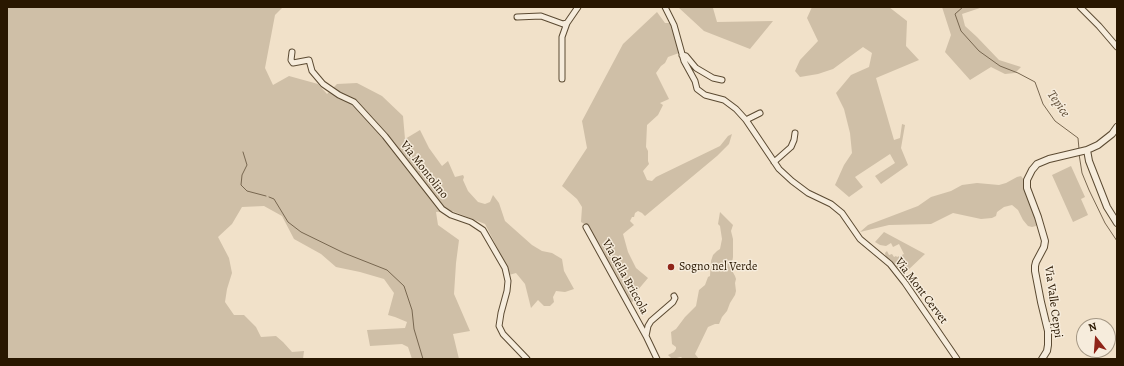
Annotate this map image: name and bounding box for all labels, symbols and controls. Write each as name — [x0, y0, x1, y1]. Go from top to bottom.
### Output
water label: Tepice — [1043, 88, 1073, 120]
street label: Via Montolino — [397, 138, 451, 202]
street label: Via della Briccola — [599, 237, 651, 317]
street label: Via Mont Cervet — [892, 255, 950, 327]
place label: Sogno nel Verde — [679, 260, 757, 274]
marker: Sogno nel Verde — [666, 262, 676, 272]
street label: Via Valle Ceppi — [1041, 265, 1065, 339]
north arrow — [1076, 318, 1116, 358]
text: N — [1087, 319, 1099, 335]

